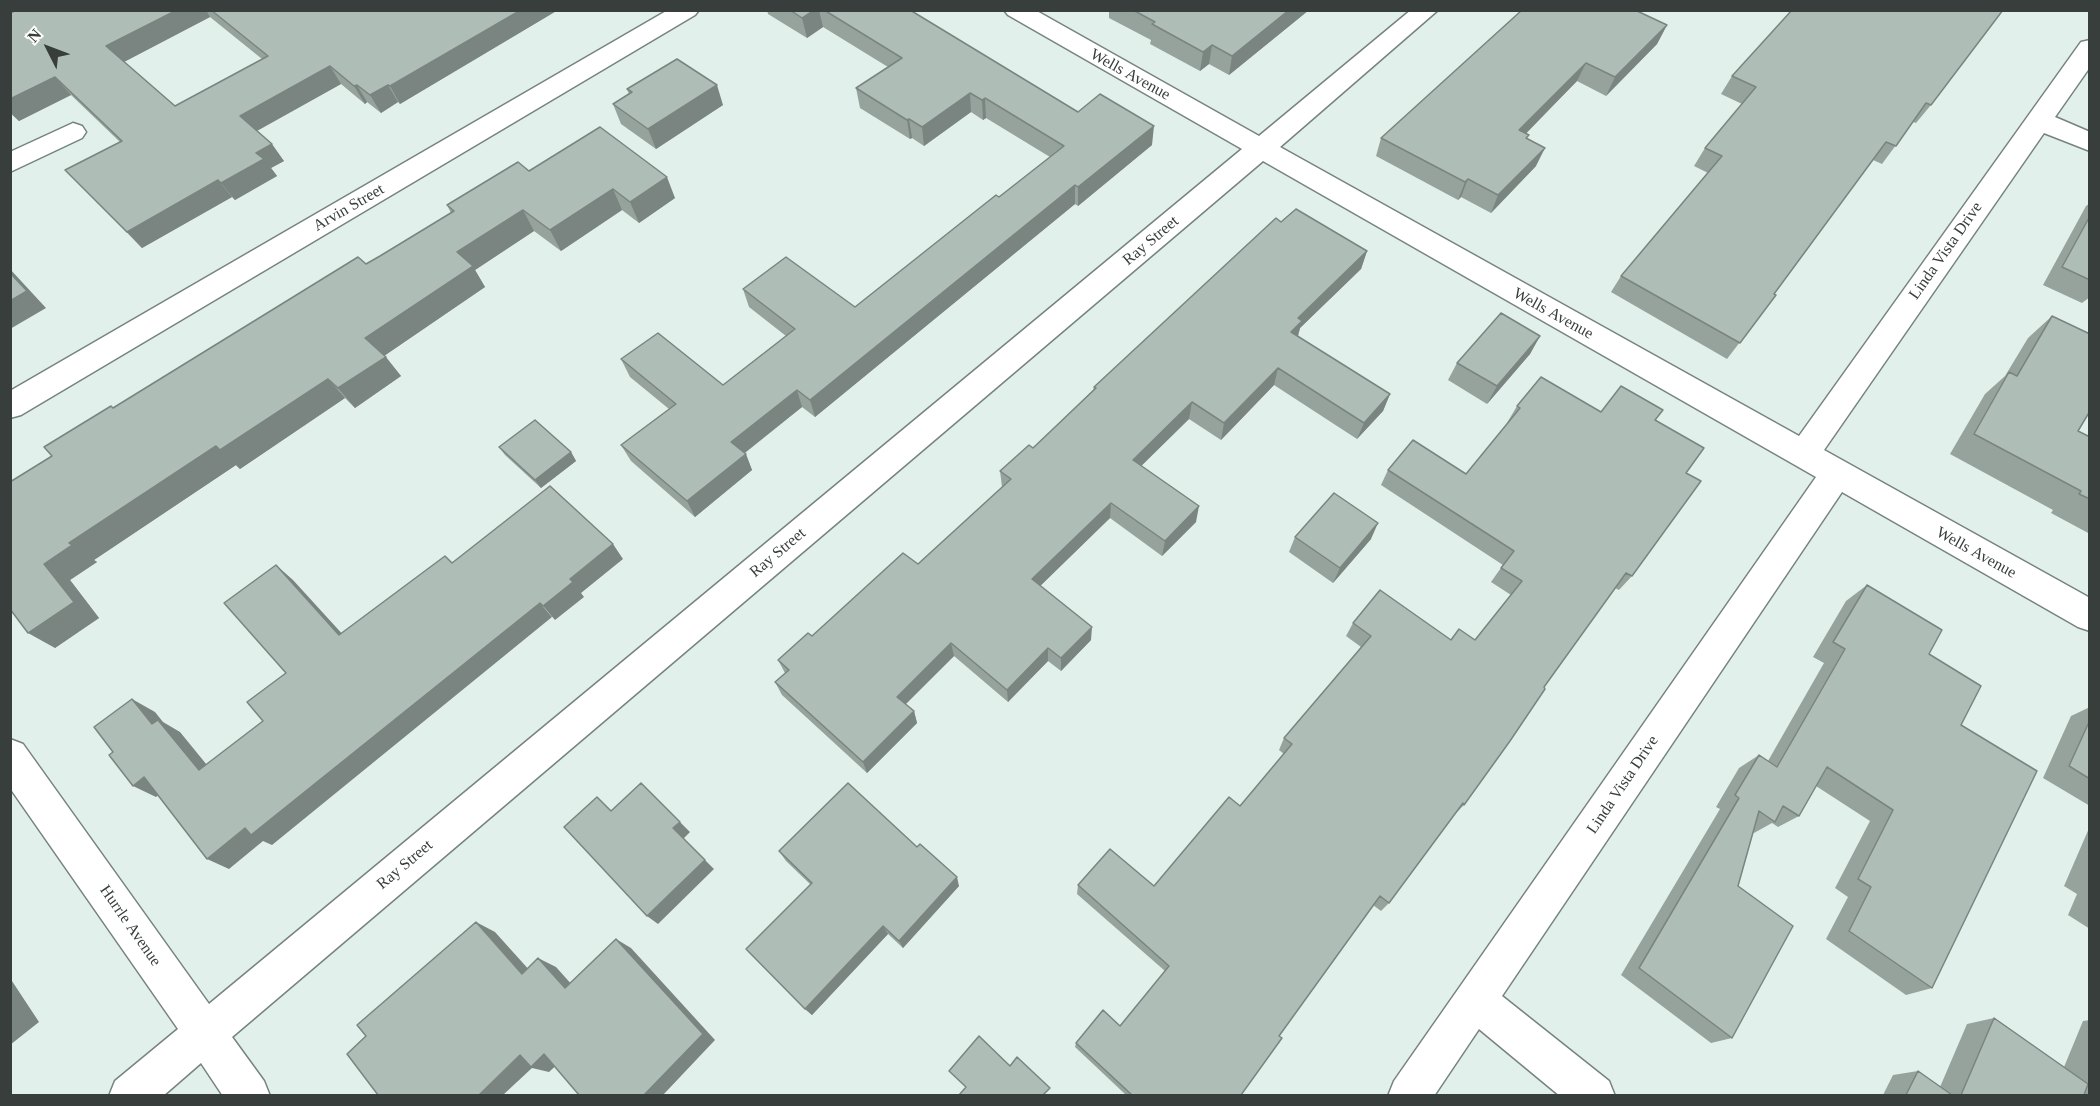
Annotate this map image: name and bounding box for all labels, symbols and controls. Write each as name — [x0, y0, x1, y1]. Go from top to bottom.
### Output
north arrow — [18, 18, 78, 78]
text: N — [24, 26, 44, 46]
street label: Wells Avenue — [1087, 45, 1173, 105]
street label: Arvin Street — [310, 180, 388, 236]
street label: Linda Vista Drive — [1905, 199, 1987, 303]
street label: Ray Street — [1119, 212, 1183, 270]
street label: Wells Avenue — [1510, 284, 1596, 344]
street label: Wells Avenue — [1933, 523, 2019, 583]
street label: Ray Street — [746, 524, 810, 582]
street label: Linda Vista Drive — [1583, 732, 1663, 838]
street label: Ray Street — [373, 836, 437, 894]
street label: Hurrle Avenue — [95, 882, 165, 970]

